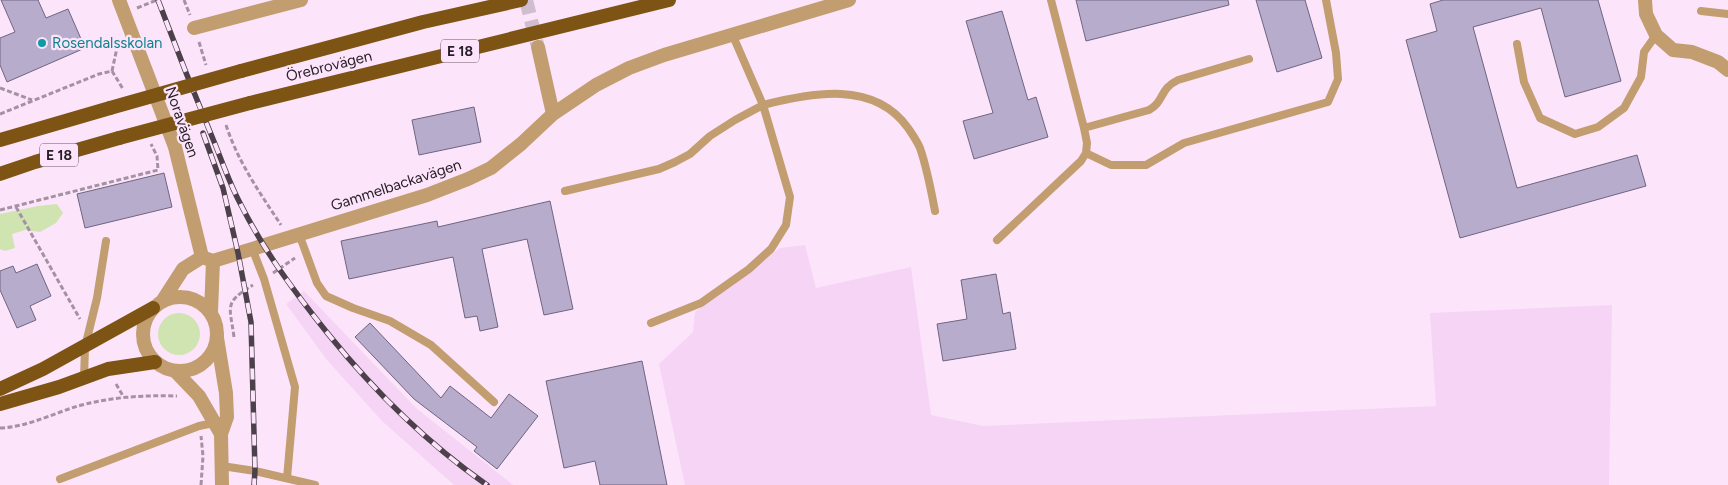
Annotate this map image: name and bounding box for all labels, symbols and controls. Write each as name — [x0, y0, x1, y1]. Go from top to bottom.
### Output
place label: Rosendalsskolan — [52, 34, 163, 52]
marker: Rosendalsskolan — [36, 37, 48, 49]
road number: E 18 — [441, 40, 479, 62]
street label: Örebrovägen — [284, 47, 374, 85]
street label: Noravägen — [161, 84, 203, 160]
road number: E 18 — [40, 144, 78, 166]
street label: Gammelbackavägen — [329, 155, 463, 215]

